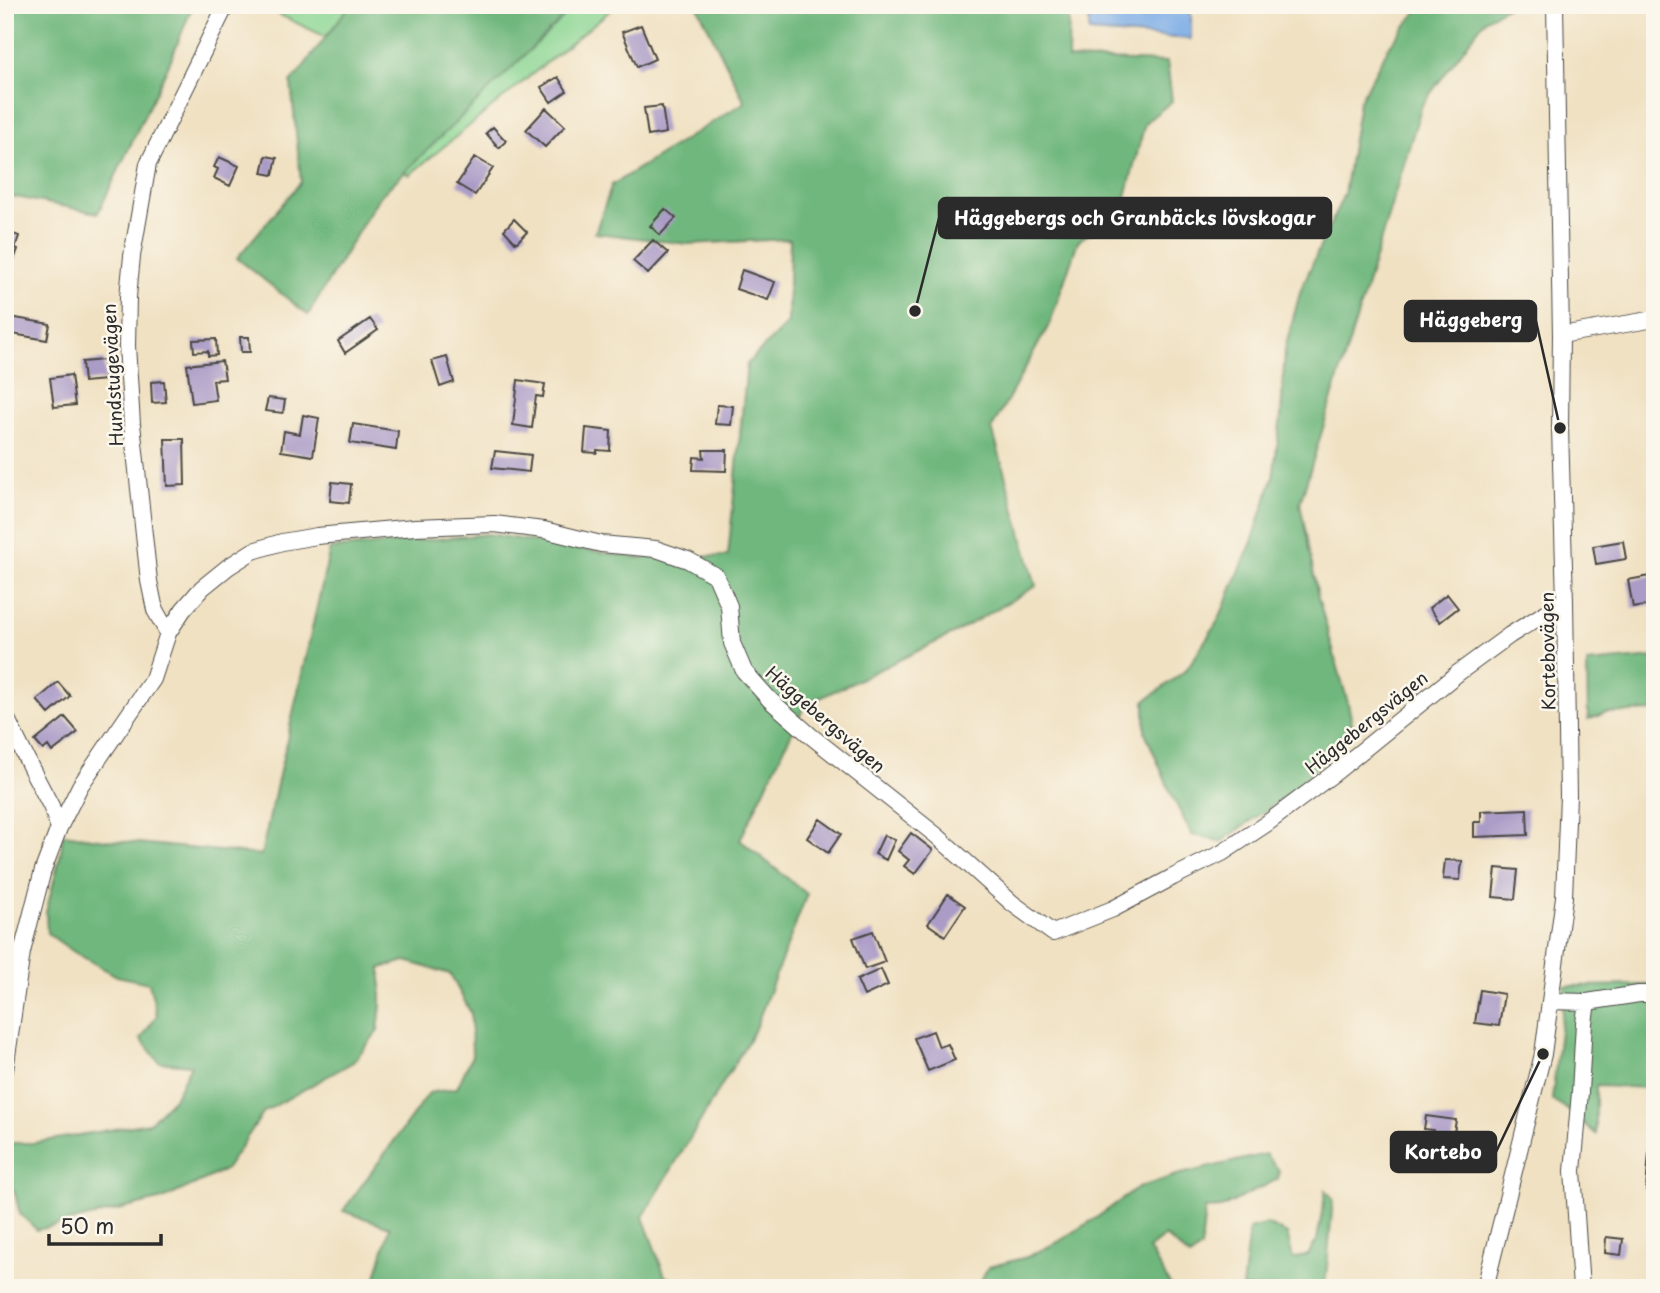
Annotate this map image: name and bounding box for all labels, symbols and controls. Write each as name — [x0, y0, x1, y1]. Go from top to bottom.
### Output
callout: Häggebergs och Granbäcks lövskogar — [939, 198, 1331, 238]
text: Häggebergs och Granbäcks lövskogar — [954, 203, 1316, 231]
callout: Häggeberg — [1405, 301, 1536, 341]
street label: Hundstugevägen — [95, 303, 129, 447]
text: Häggeberg — [1420, 305, 1522, 333]
street label: Kortebovägen — [1532, 591, 1562, 711]
street label: Häggebergsvägen — [760, 659, 892, 779]
street label: Häggebergsvägen — [1299, 664, 1433, 780]
callout: Kortebo — [1391, 1132, 1496, 1172]
text: Kortebo — [1404, 1137, 1482, 1165]
scale bar — [49, 1202, 161, 1246]
text: 50 m — [60, 1209, 114, 1241]

